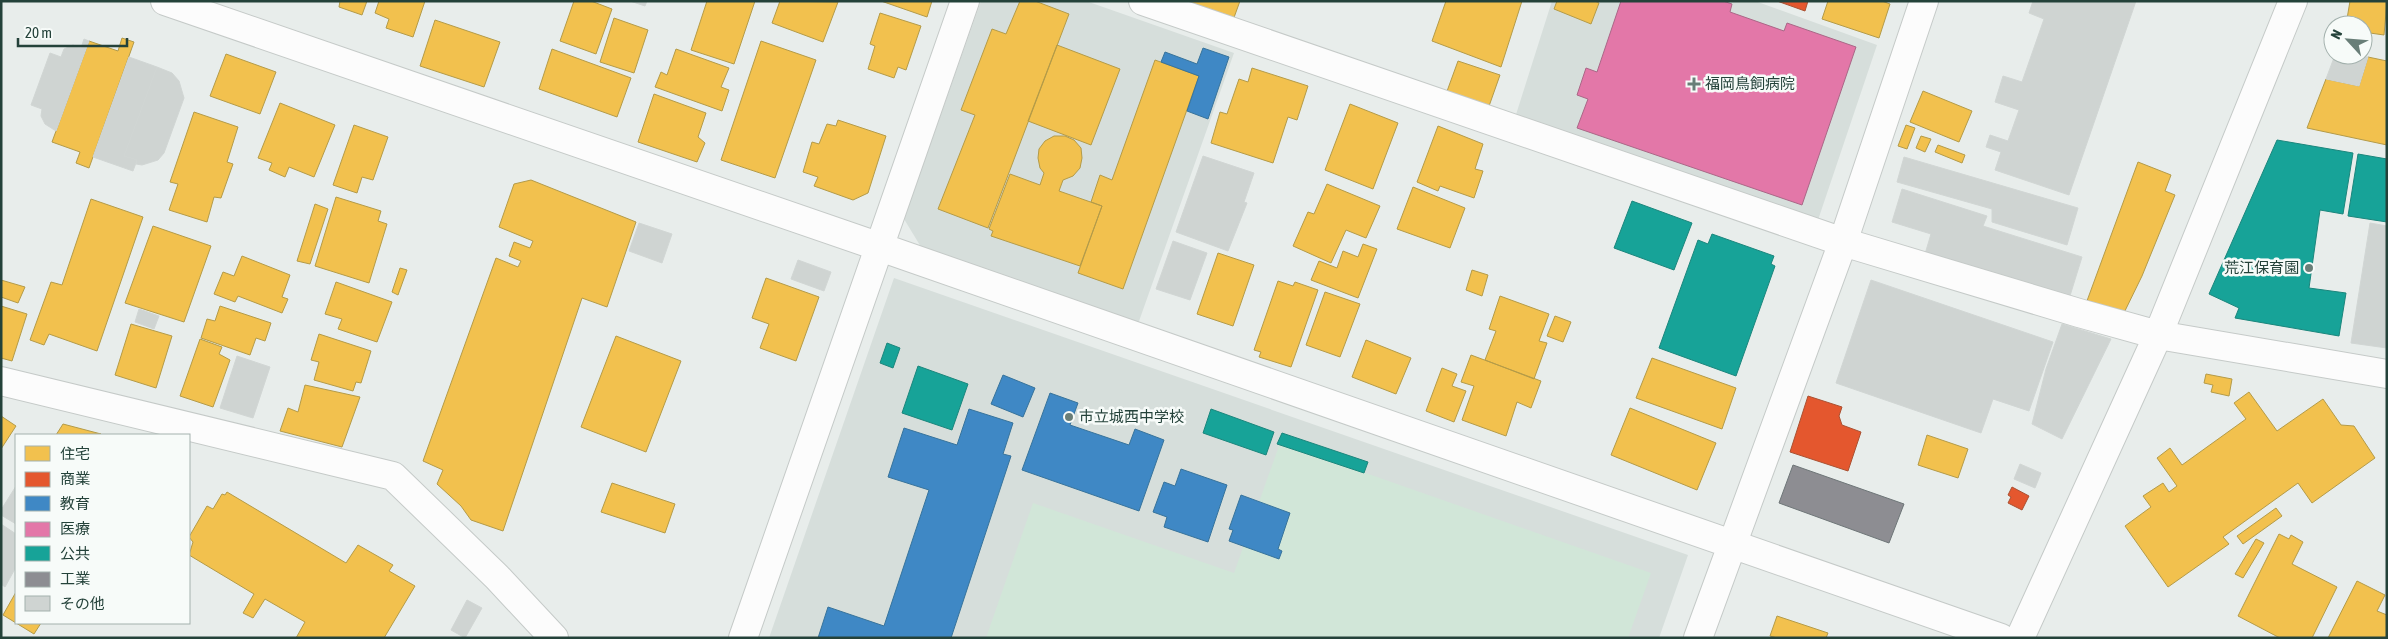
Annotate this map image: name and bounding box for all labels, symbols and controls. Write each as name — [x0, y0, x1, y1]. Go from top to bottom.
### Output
scale bar — [18, 15, 126, 47]
north arrow — [2323, 15, 2373, 65]
text: 20 m — [25, 24, 52, 41]
text: N — [2327, 27, 2345, 42]
place label: 福岡鳥飼病院 — [1705, 75, 1795, 92]
marker: 福岡鳥飼病院 — [1687, 77, 1701, 91]
place label: 荒江保育園 — [2224, 259, 2299, 276]
marker: 荒江保育園 — [2303, 262, 2315, 274]
place label: 市立城西中学校 — [1079, 408, 1184, 425]
marker: 市立城西中学校 — [1063, 411, 1075, 423]
legend — [15, 434, 190, 624]
text: 住宅 — [60, 445, 90, 462]
text: 商業 — [60, 470, 90, 487]
text: 教育 — [60, 495, 90, 512]
text: 医療 — [60, 520, 90, 537]
text: 公共 — [60, 545, 90, 562]
text: 工業 — [60, 570, 90, 587]
text: その他 — [60, 595, 105, 612]

